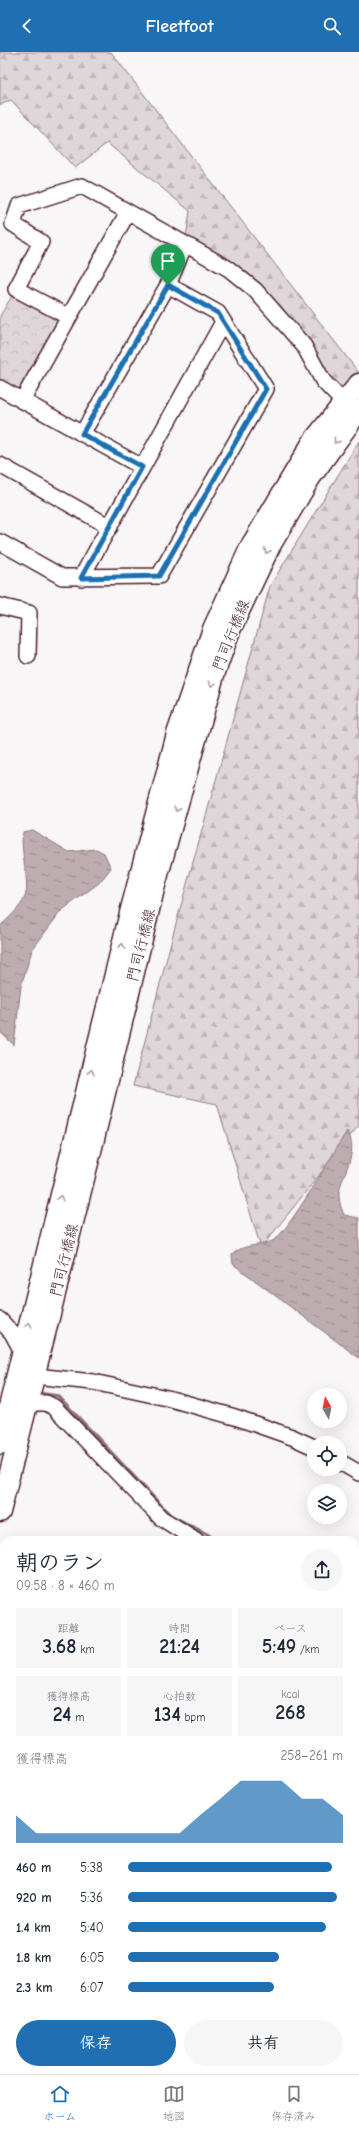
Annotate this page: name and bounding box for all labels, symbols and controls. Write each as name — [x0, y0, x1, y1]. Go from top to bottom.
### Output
icon: back — [16, 15, 38, 37]
icon: search — [321, 15, 343, 37]
text: Fleetfoot — [145, 16, 214, 37]
pin — [151, 244, 185, 285]
icon: arrive — [157, 250, 179, 272]
one-way arrow — [333, 437, 341, 444]
one-way arrow — [264, 547, 272, 555]
street label: 門司行橋線 — [209, 597, 253, 673]
one-way arrow — [208, 680, 217, 687]
one-way arrow — [173, 806, 181, 812]
street label: 門司行橋線 — [123, 906, 159, 984]
one-way arrow — [117, 943, 126, 950]
one-way arrow — [86, 1069, 95, 1076]
one-way arrow — [55, 1195, 63, 1201]
street label: 門司行橋線 — [46, 1221, 82, 1299]
one-way arrow — [25, 1321, 33, 1328]
north arrow — [307, 1388, 347, 1428]
map controls — [307, 1388, 347, 1524]
button: locate — [307, 1436, 347, 1476]
button: layers — [307, 1484, 347, 1524]
button: share — [301, 1549, 343, 1591]
text: 朝のラン — [16, 1550, 104, 1576]
text: 09:58 · 8 × 460 m — [16, 1578, 115, 1593]
text: 距離 — [58, 1622, 80, 1635]
text: 時間 — [169, 1622, 191, 1635]
text: ペース — [274, 1622, 307, 1635]
text: 3.68 — [42, 1635, 77, 1658]
text: 21:24 — [159, 1635, 200, 1658]
text: 5:49 — [262, 1635, 296, 1658]
text: km — [77, 1643, 95, 1656]
text: /km — [296, 1643, 319, 1656]
text: kcal — [281, 1688, 300, 1701]
text: 獲得標高 — [47, 1690, 91, 1703]
text: 心拍数 — [163, 1690, 196, 1703]
text: 268 — [275, 1701, 306, 1724]
text: 24 — [53, 1703, 71, 1726]
text: 134 — [154, 1703, 181, 1726]
text: m — [71, 1711, 84, 1724]
text: bpm — [181, 1711, 205, 1724]
text: 258–261 m — [281, 1748, 343, 1763]
text: 獲得標高 — [16, 1751, 68, 1766]
text: 460 m — [16, 1860, 51, 1875]
text: 5:38 — [80, 1860, 103, 1875]
text: 920 m — [16, 1890, 52, 1905]
text: 5:36 — [80, 1890, 103, 1905]
text: 1.4 km — [16, 1920, 51, 1935]
text: 5:40 — [80, 1920, 104, 1935]
text: 1.8 km — [16, 1950, 51, 1965]
text: 6:05 — [80, 1950, 104, 1965]
text: 2.3 km — [16, 1980, 53, 1995]
text: 6:07 — [80, 1980, 103, 1995]
button: 保存 — [16, 2020, 176, 2066]
button: 共有 — [184, 2020, 343, 2066]
tab: ホーム — [43, 2083, 76, 2123]
tab: 地図 — [163, 2083, 185, 2123]
tab: 保存済み — [272, 2083, 316, 2123]

